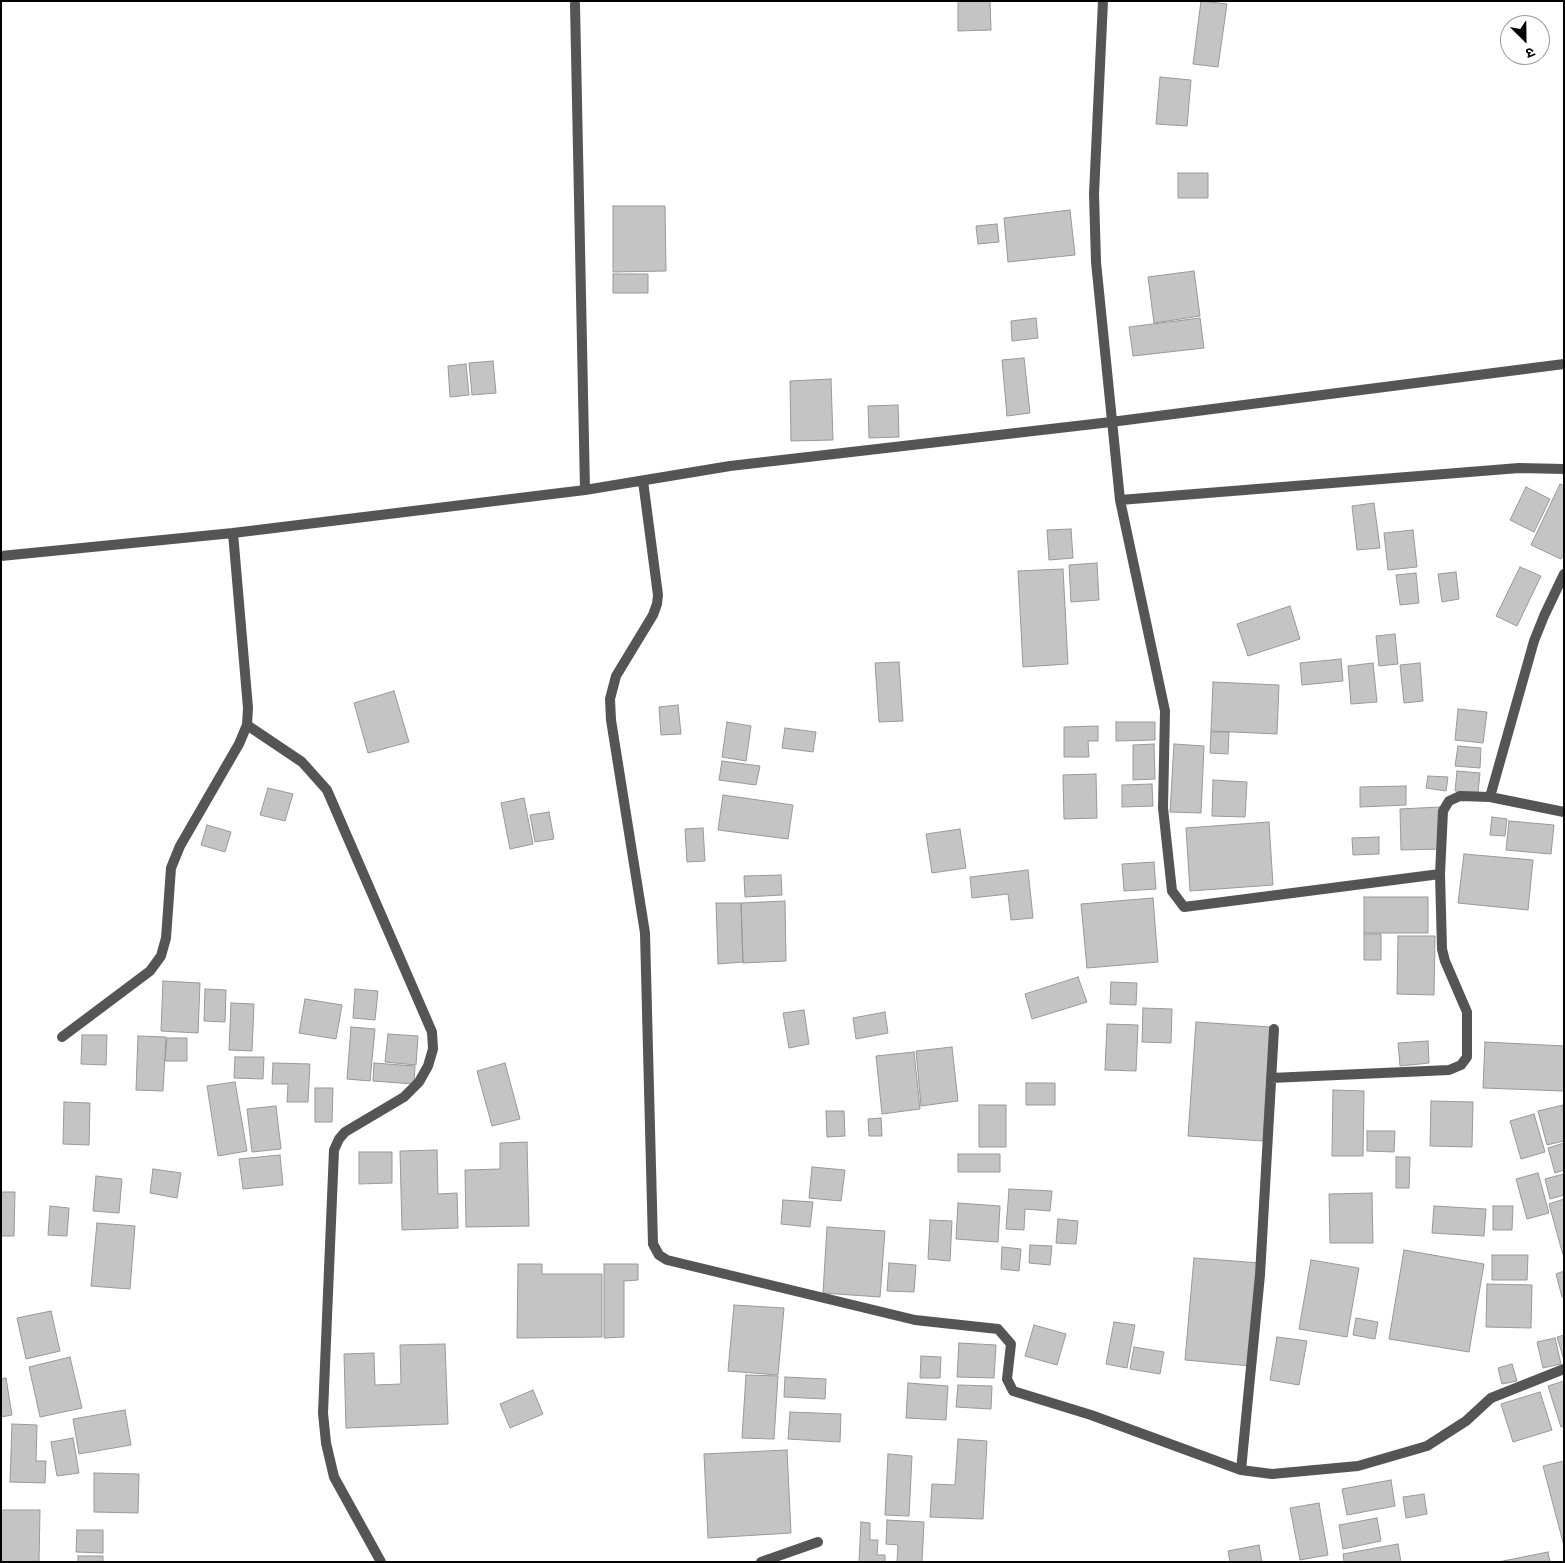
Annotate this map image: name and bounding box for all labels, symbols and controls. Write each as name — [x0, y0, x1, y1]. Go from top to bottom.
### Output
north arrow — [1500, 15, 1550, 65]
text: उ — [1524, 44, 1537, 62]

